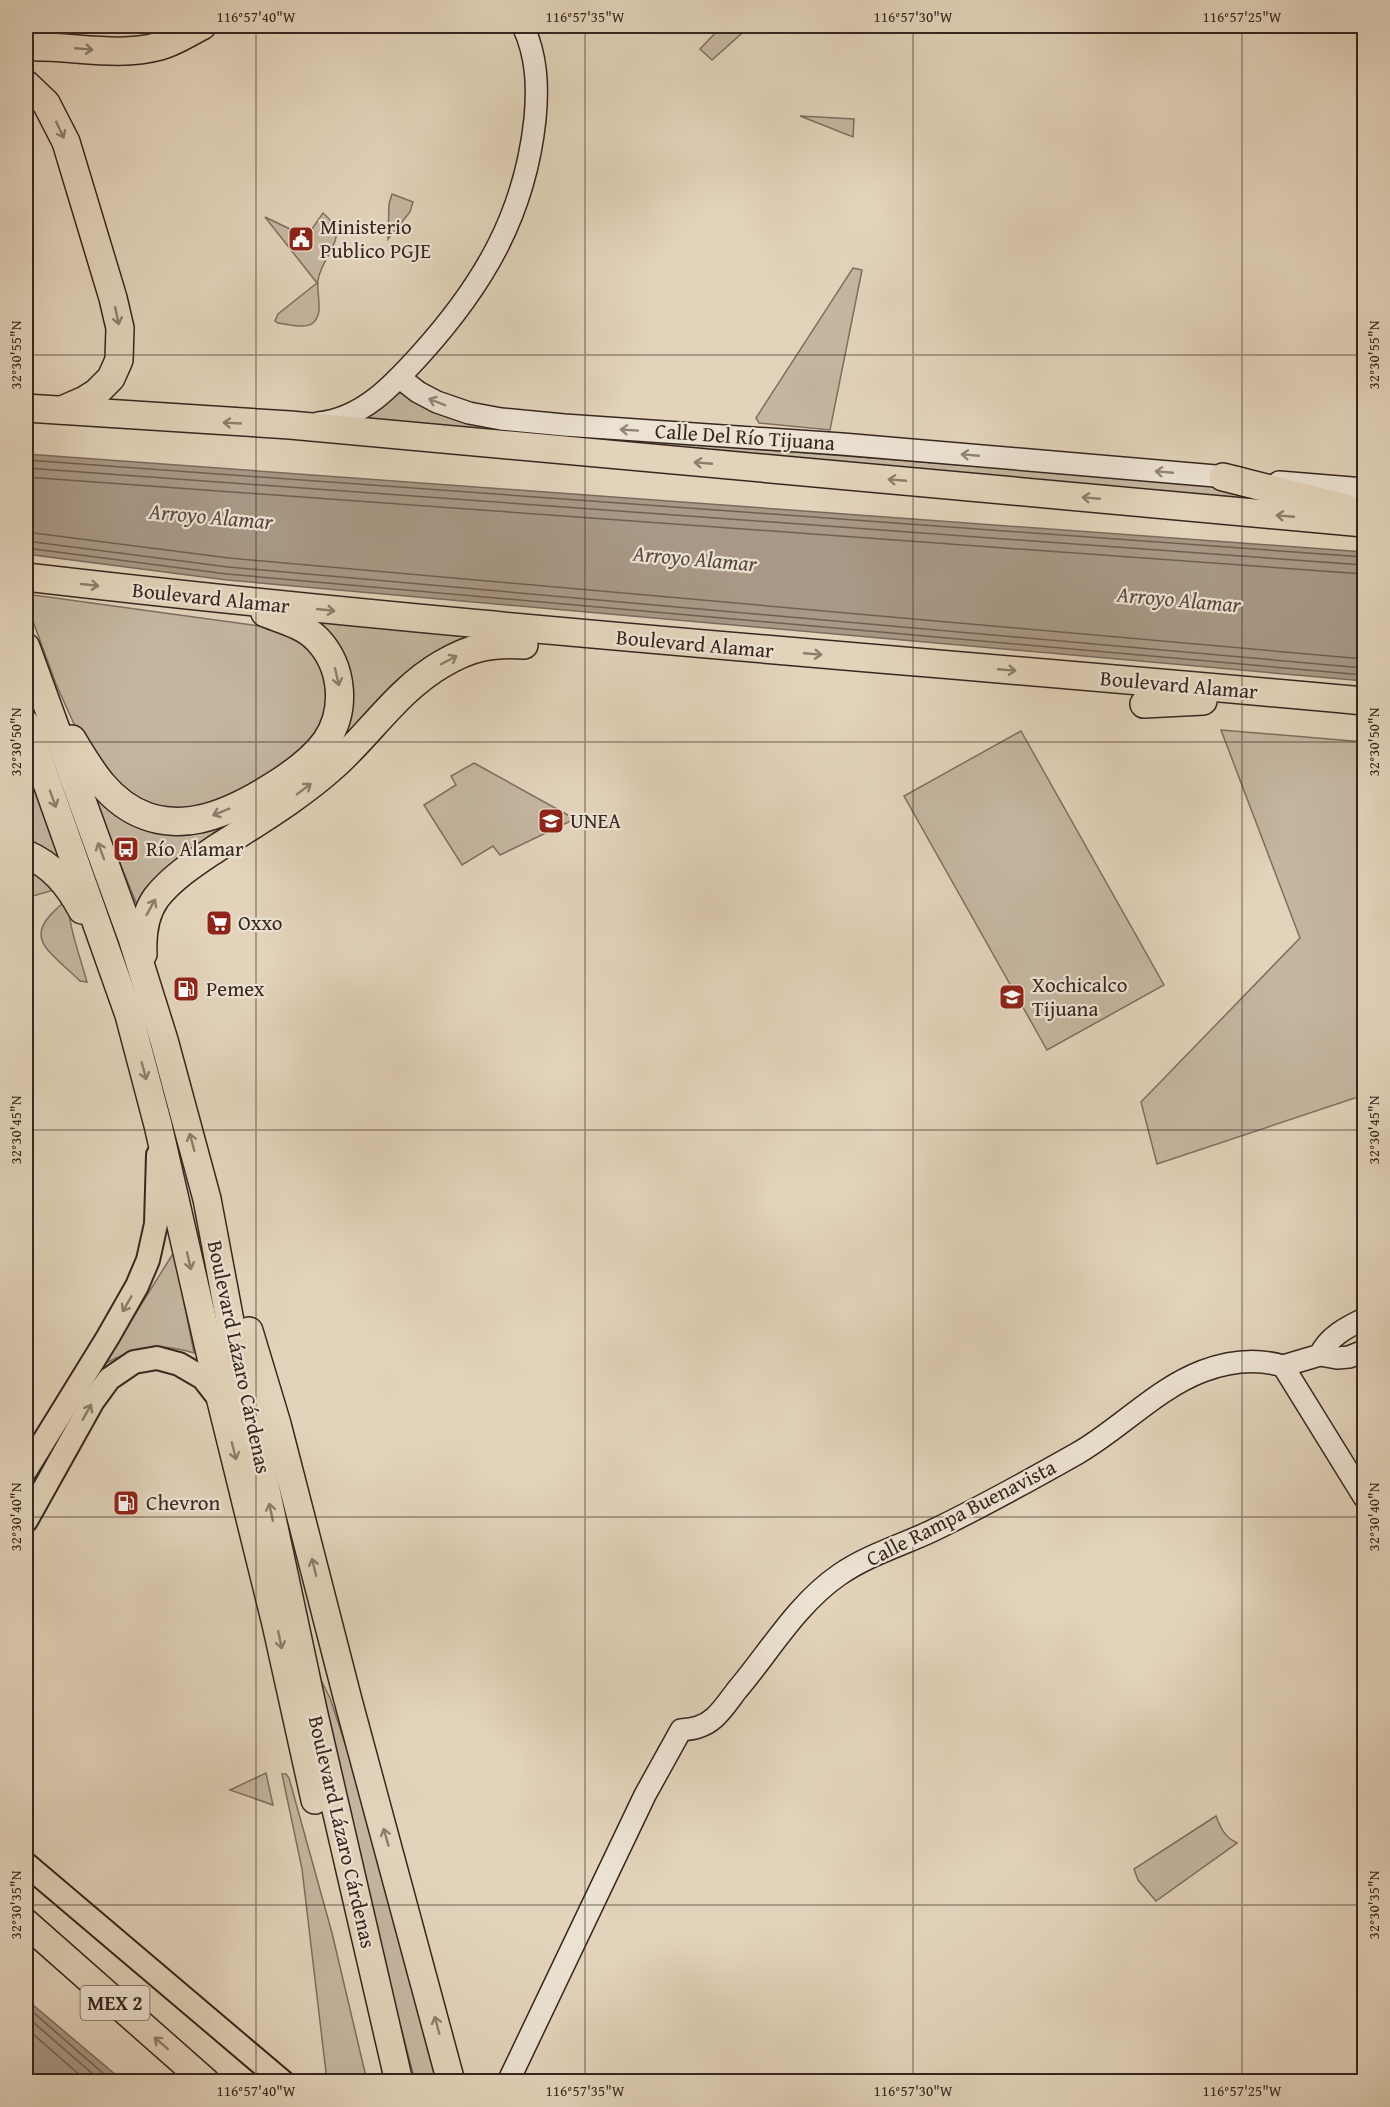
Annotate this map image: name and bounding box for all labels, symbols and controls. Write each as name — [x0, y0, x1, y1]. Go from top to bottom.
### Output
text: 116°57'40"W — [216, 6, 296, 27]
text: 116°57'35"W — [545, 6, 625, 27]
text: 116°57'30"W — [873, 6, 953, 27]
text: 116°57'25"W — [1202, 6, 1282, 27]
one-way arrow — [73, 44, 93, 55]
one-way arrow — [55, 120, 67, 138]
place label: Ministerio Publico PGJE — [320, 211, 431, 266]
public building icon: Ministerio Publico PGJE — [286, 224, 316, 254]
one-way arrow — [112, 306, 123, 326]
text: 32°30'55"N — [5, 320, 26, 389]
text: 32°30'55"N — [1363, 320, 1384, 389]
one-way arrow — [428, 396, 447, 407]
street label: Calle Del Río Tijuana — [654, 415, 836, 458]
one-way arrow — [222, 417, 242, 428]
one-way arrow — [620, 424, 640, 435]
one-way arrow — [961, 449, 981, 460]
one-way arrow — [693, 457, 713, 468]
one-way arrow — [1155, 466, 1175, 477]
one-way arrow — [887, 474, 907, 485]
one-way arrow — [1082, 492, 1102, 503]
water label: Arroyo Alamar — [147, 495, 275, 537]
one-way arrow — [1276, 510, 1296, 521]
water label: Arroyo Alamar — [631, 537, 759, 579]
street label: Boulevard Alamar — [131, 574, 292, 621]
water label: Arroyo Alamar — [1115, 578, 1243, 620]
one-way arrow — [80, 579, 100, 590]
one-way arrow — [315, 605, 335, 616]
street label: Boulevard Alamar — [615, 621, 776, 666]
one-way arrow — [802, 649, 822, 660]
one-way arrow — [440, 654, 458, 665]
street label: Boulevard Alamar — [1099, 662, 1260, 707]
one-way arrow — [997, 665, 1017, 676]
one-way arrow — [332, 667, 344, 686]
text: 32°30'50"N — [5, 707, 26, 776]
text: 32°30'50"N — [1363, 707, 1384, 776]
one-way arrow — [296, 783, 312, 796]
one-way arrow — [48, 789, 59, 808]
place label: UNEA — [570, 805, 621, 836]
school or university icon: UNEA — [536, 806, 566, 836]
one-way arrow — [212, 807, 231, 818]
place label: Río Alamar — [146, 833, 244, 864]
bus stop icon: Río Alamar — [111, 834, 141, 864]
one-way arrow — [94, 842, 105, 860]
one-way arrow — [146, 899, 157, 917]
place label: Oxxo — [238, 907, 282, 938]
supermarket icon: Oxxo — [204, 908, 234, 938]
place label: Xochicalco Tijuana — [1032, 969, 1128, 1024]
place label: Pemex — [206, 973, 265, 1004]
fuel station icon: Pemex — [171, 974, 201, 1004]
school or university icon: Xochicalco Tijuana — [997, 982, 1027, 1012]
one-way arrow — [138, 1061, 150, 1080]
text: 32°30'45"N — [5, 1095, 26, 1164]
text: 32°30'45"N — [1363, 1095, 1384, 1164]
one-way arrow — [185, 1133, 197, 1152]
street label: Boulevard Lázaro Cárdenas — [200, 1237, 279, 1476]
one-way arrow — [184, 1251, 195, 1270]
one-way arrow — [121, 1294, 132, 1312]
one-way arrow — [81, 1404, 93, 1421]
one-way arrow — [228, 1441, 240, 1460]
street label: Calle Rampa Buenavista — [861, 1451, 1061, 1574]
text: 32°30'40"N — [5, 1482, 26, 1551]
text: 32°30'40"N — [1363, 1482, 1384, 1551]
place label: Chevron — [146, 1487, 221, 1518]
fuel station icon: Chevron — [111, 1488, 141, 1518]
one-way arrow — [265, 1503, 277, 1522]
one-way arrow — [307, 1558, 319, 1577]
one-way arrow — [274, 1630, 286, 1649]
street label: Boulevard Lázaro Cárdenas — [301, 1713, 384, 1951]
one-way arrow — [380, 1827, 391, 1846]
text: 32°30'35"N — [5, 1870, 26, 1939]
text: 32°30'35"N — [1363, 1870, 1384, 1939]
road number: MEX 2 — [80, 1986, 150, 2020]
one-way arrow — [430, 2016, 442, 2035]
one-way arrow — [154, 2036, 169, 2050]
text: 116°57'40"W — [216, 2080, 296, 2101]
text: 116°57'35"W — [545, 2080, 625, 2101]
text: 116°57'30"W — [873, 2080, 953, 2101]
text: 116°57'25"W — [1202, 2080, 1282, 2101]

